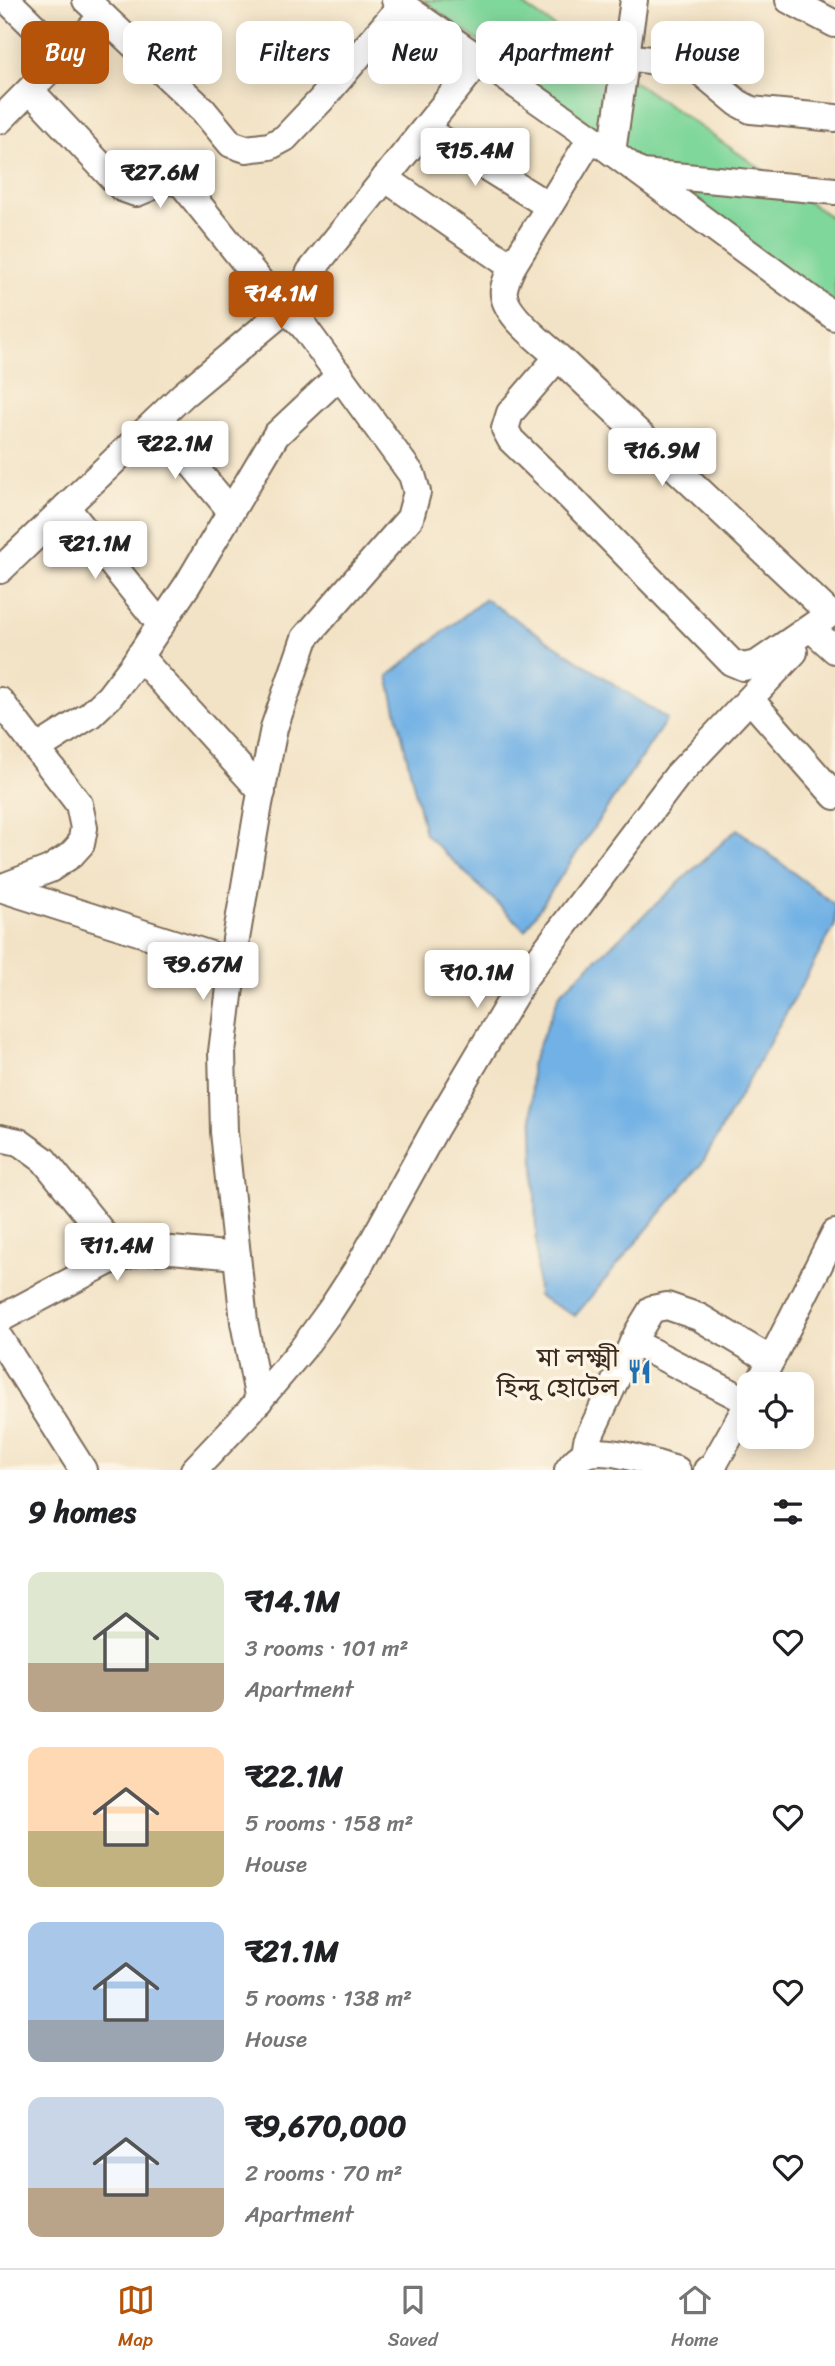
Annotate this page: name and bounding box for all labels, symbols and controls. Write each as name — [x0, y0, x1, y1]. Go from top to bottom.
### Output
chip: Buy — [21, 21, 109, 84]
chip: Rent — [123, 21, 222, 84]
chip: Filters — [236, 21, 354, 84]
chip: New — [368, 21, 462, 84]
chip: Apartment — [476, 21, 637, 84]
chip: House — [651, 21, 764, 84]
pin: ₹15.4M — [418, 128, 532, 188]
text: ₹15.4M — [437, 130, 513, 171]
pin: ₹27.6M — [103, 150, 217, 210]
text: ₹27.6M — [121, 152, 199, 193]
pin: ₹14.1M — [224, 272, 338, 331]
text: ₹14.1M — [245, 273, 317, 314]
pin: ₹22.1M — [118, 421, 232, 481]
text: ₹22.1M — [137, 423, 213, 464]
pin: ₹16.9M — [605, 428, 719, 488]
text: ₹16.9M — [624, 430, 700, 471]
pin: ₹21.1M — [38, 522, 152, 581]
text: ₹21.1M — [59, 523, 131, 564]
pin: ₹9.67M — [146, 942, 260, 1002]
text: ₹9.67M — [164, 944, 242, 985]
pin: ₹10.1M — [420, 950, 534, 1010]
text: ₹10.1M — [441, 952, 513, 993]
pin: ₹11.4M — [60, 1224, 174, 1283]
text: ₹11.4M — [81, 1225, 153, 1266]
place label: মা লক্ষ্মী হিন্দু হোটেল — [495, 1334, 620, 1410]
restaurant icon: মা লক্ষ্মী হিন্দু হোটেল — [625, 1358, 653, 1386]
map controls — [737, 1372, 814, 1449]
button: locate — [737, 1372, 814, 1449]
text: 9 homes — [28, 1485, 136, 1539]
icon: filters — [769, 1493, 807, 1531]
text: ₹14.1M — [245, 1574, 340, 1628]
icon: home — [84, 1600, 168, 1684]
icon: heart — [769, 1623, 807, 1661]
text: 3 rooms · 101 m² — [245, 1628, 409, 1669]
text: Apartment — [245, 1669, 354, 1710]
text: ₹22.1M — [245, 1749, 343, 1803]
icon: home — [84, 1775, 168, 1859]
icon: heart — [769, 1798, 807, 1836]
text: 5 rooms · 158 m² — [245, 1803, 414, 1844]
text: House — [245, 1844, 307, 1885]
text: ₹21.1M — [245, 1924, 338, 1978]
icon: home — [84, 1950, 168, 2034]
icon: heart — [769, 1973, 807, 2011]
text: 5 rooms · 138 m² — [245, 1978, 412, 2019]
text: House — [245, 2019, 307, 2060]
text: ₹9,670,000 — [245, 2099, 406, 2153]
icon: home — [84, 2125, 168, 2209]
icon: heart — [769, 2148, 807, 2186]
text: 2 rooms · 70 m² — [245, 2153, 403, 2194]
text: Apartment — [245, 2194, 354, 2235]
tab: Map — [117, 2281, 155, 2356]
tab: Saved — [388, 2281, 438, 2356]
tab: Home — [671, 2281, 718, 2356]

